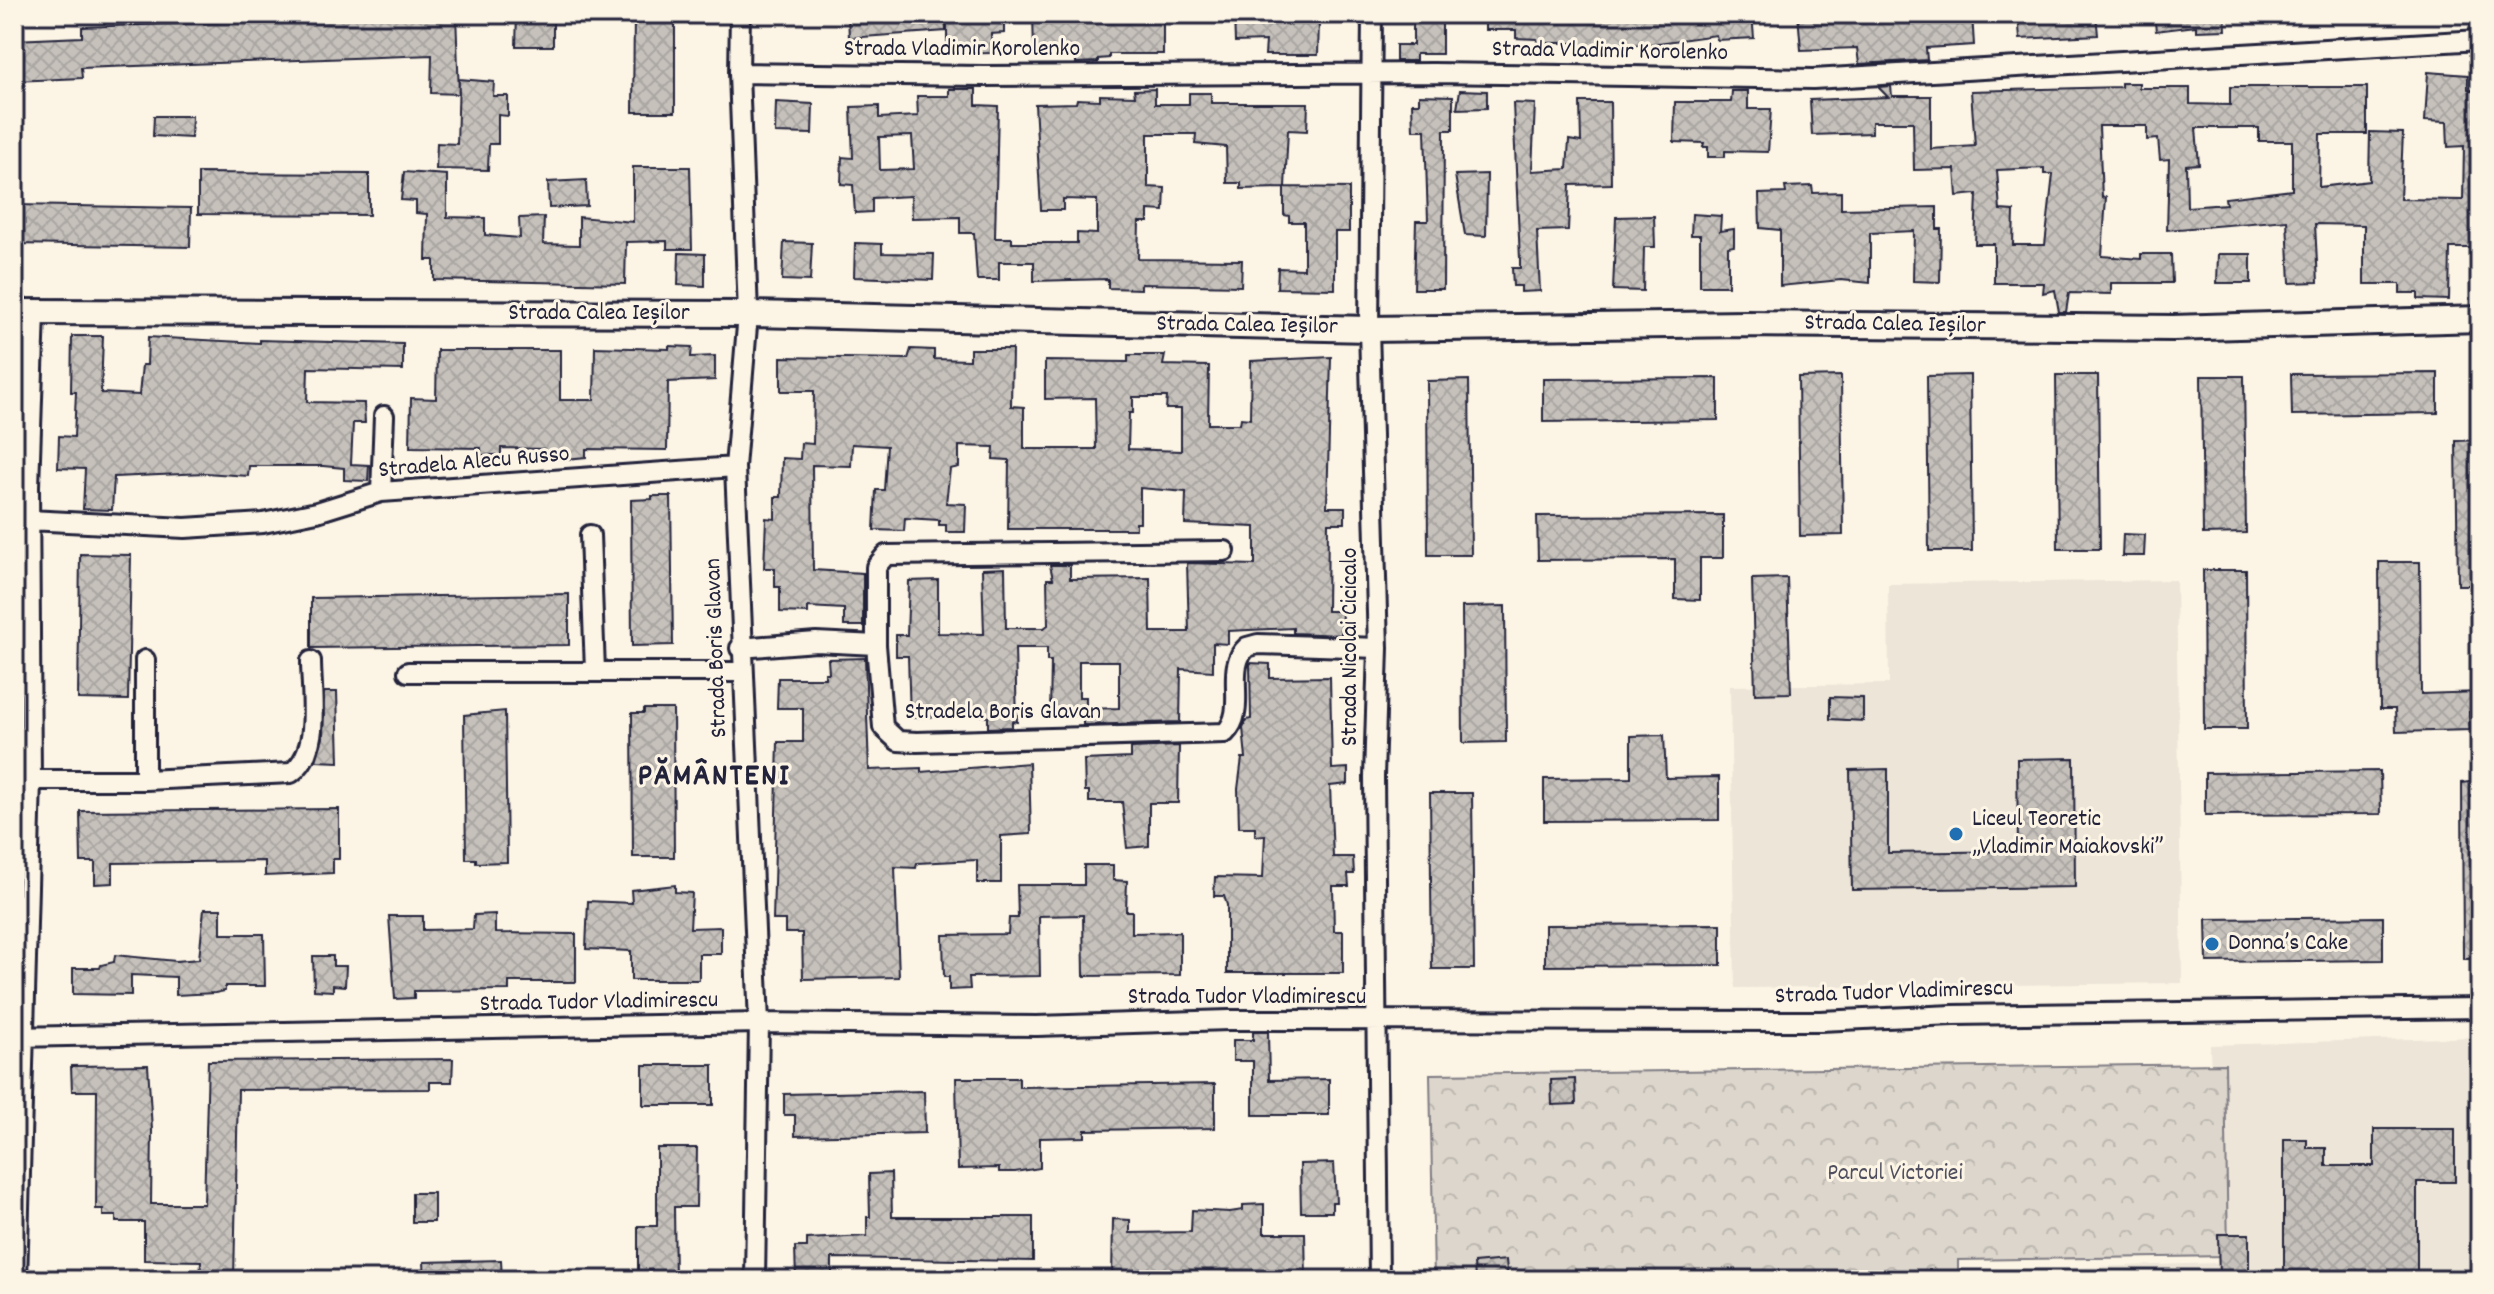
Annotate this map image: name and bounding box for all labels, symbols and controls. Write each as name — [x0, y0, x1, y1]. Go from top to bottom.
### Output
street label: Strada Vladimir Korolenko — [844, 33, 1080, 67]
street label: Strada Vladimir Korolenko — [1492, 33, 1728, 71]
street label: Strada Calea Ieșilor — [508, 297, 690, 331]
street label: Strada Calea Ieșilor — [1804, 306, 1986, 344]
street label: Strada Calea Ieșilor — [1156, 307, 1338, 345]
street label: Stradela Alecu Russo — [377, 438, 571, 488]
street label: Strada Nicolai Cicicalo — [1334, 548, 1368, 746]
street label: Strada Boris Glavan — [697, 557, 737, 739]
street label: Stradela Boris Glavan — [905, 696, 1101, 730]
district label: PĂMÂNTENI — [637, 755, 791, 801]
place label: Liceul Teoretic „Vladimir Maiakovski” — [1972, 803, 2163, 865]
marker: Liceul Teoretic „Vladimir Maiakovski” — [1947, 825, 1965, 843]
place label: Donna’s Cake — [2228, 927, 2348, 961]
marker: Donna’s Cake — [2203, 935, 2221, 953]
street label: Strada Tudor Vladimirescu — [1774, 972, 2014, 1014]
street label: Strada Tudor Vladimirescu — [1128, 981, 1366, 1015]
street label: Strada Tudor Vladimirescu — [479, 984, 719, 1022]
park label: Parcul Victoriei — [1827, 1157, 1963, 1191]

